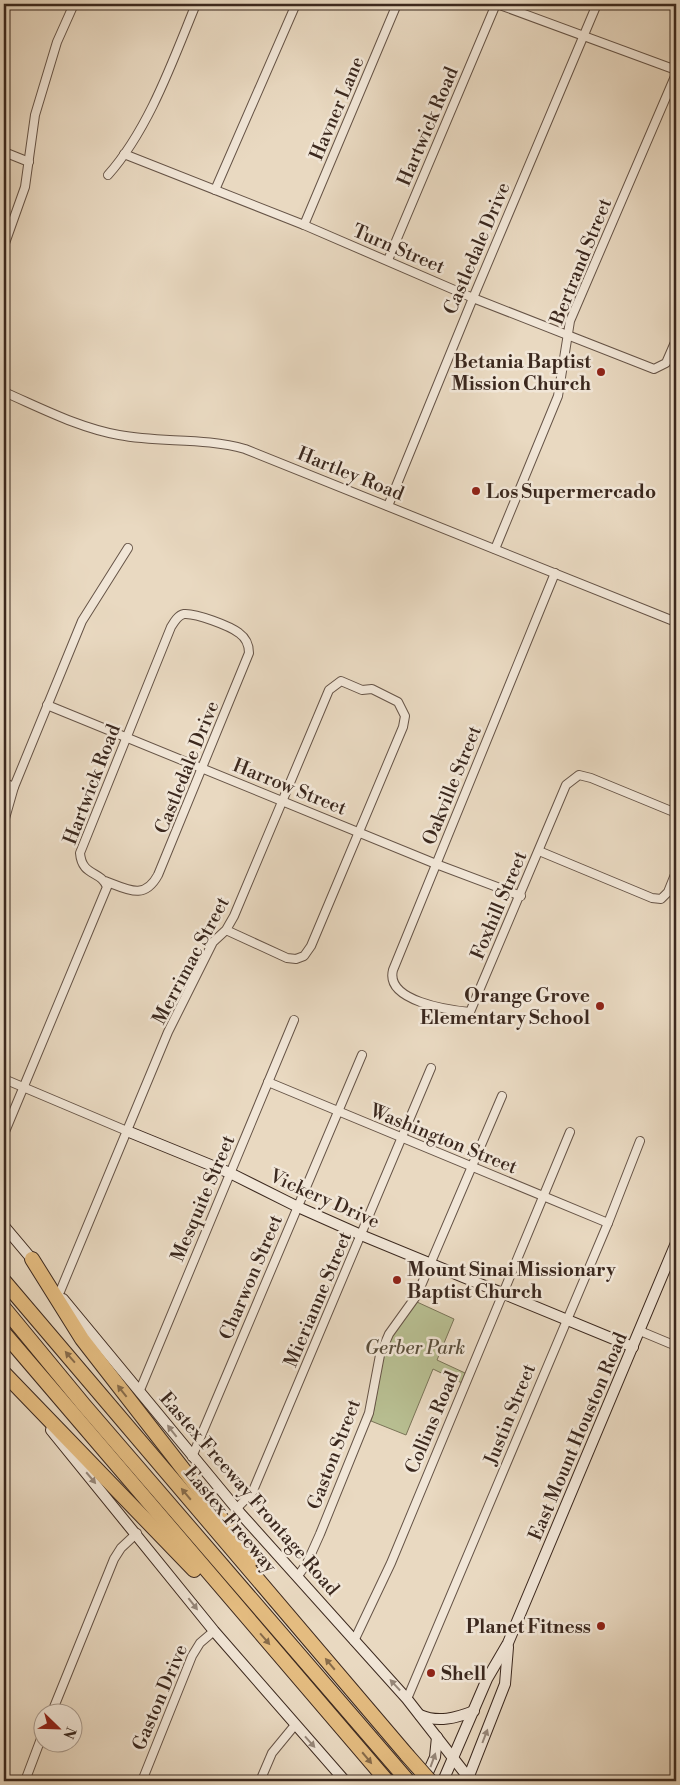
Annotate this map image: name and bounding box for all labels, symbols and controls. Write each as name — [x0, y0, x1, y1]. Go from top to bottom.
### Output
street label: Havner Lane — [304, 53, 370, 164]
street label: Hartwick Road — [392, 63, 464, 190]
street label: Castledale Drive — [438, 179, 516, 318]
street label: Bertrand Street — [544, 195, 617, 329]
street label: Turn Street — [349, 219, 449, 279]
place label: Betania Baptist Mission Church — [451, 350, 591, 396]
marker: Betania Baptist Mission Church — [595, 366, 607, 378]
street label: Hartley Road — [294, 442, 408, 506]
place label: Los Supermercado — [486, 480, 656, 504]
marker: Los Supermercado — [470, 485, 482, 497]
street label: Castledale Drive — [149, 697, 225, 837]
street label: Hartwick Road — [58, 721, 126, 848]
street label: Oakville Street — [417, 722, 487, 849]
street label: Harrow Street — [229, 753, 350, 821]
street label: Foxhill Street — [465, 847, 533, 963]
street label: Merrimac Street — [147, 892, 235, 1028]
place label: Orange Grove Elementary School — [420, 984, 590, 1030]
marker: Orange Grove Elementary School — [594, 1000, 606, 1012]
street label: Washington Street — [366, 1098, 521, 1180]
street label: Mesquite Street — [165, 1131, 240, 1265]
street label: Vickery Drive — [265, 1164, 383, 1234]
street label: Charwon Street — [214, 1211, 288, 1343]
street label: Mierianne Street — [279, 1228, 357, 1371]
place label: Mount Sinai Missionary Baptist Church — [407, 1258, 616, 1304]
marker: Mount Sinai Missionary Baptist Church — [391, 1274, 403, 1286]
street label: East Mount Houston Road — [523, 1329, 633, 1544]
park label: Gerber Park — [365, 1336, 465, 1360]
one-way arrow — [64, 1351, 75, 1364]
street label: Justin Street — [478, 1360, 541, 1470]
street label: Collins Road — [400, 1367, 464, 1477]
one-way arrow — [116, 1385, 127, 1398]
street label: Eastex Freeway Frontage Road — [155, 1387, 345, 1599]
street label: Gaston Street — [302, 1396, 366, 1513]
one-way arrow — [167, 1425, 178, 1438]
street label: Eastex Freeway — [180, 1461, 282, 1577]
one-way arrow — [85, 1472, 96, 1484]
one-way arrow — [181, 1488, 192, 1501]
one-way arrow — [188, 1598, 199, 1611]
place label: Planet Fitness — [466, 1615, 591, 1639]
marker: Planet Fitness — [595, 1620, 607, 1632]
one-way arrow — [259, 1633, 270, 1645]
street label: Gaston Drive — [127, 1641, 193, 1754]
one-way arrow — [325, 1658, 336, 1671]
place label: Shell — [441, 1662, 486, 1686]
marker: Shell — [425, 1667, 437, 1679]
one-way arrow — [389, 1679, 400, 1692]
north arrow — [32, 1702, 82, 1752]
text: N — [59, 1724, 79, 1741]
one-way arrow — [481, 1728, 489, 1743]
one-way arrow — [304, 1735, 315, 1748]
one-way arrow — [361, 1751, 372, 1764]
one-way arrow — [429, 1752, 437, 1767]

